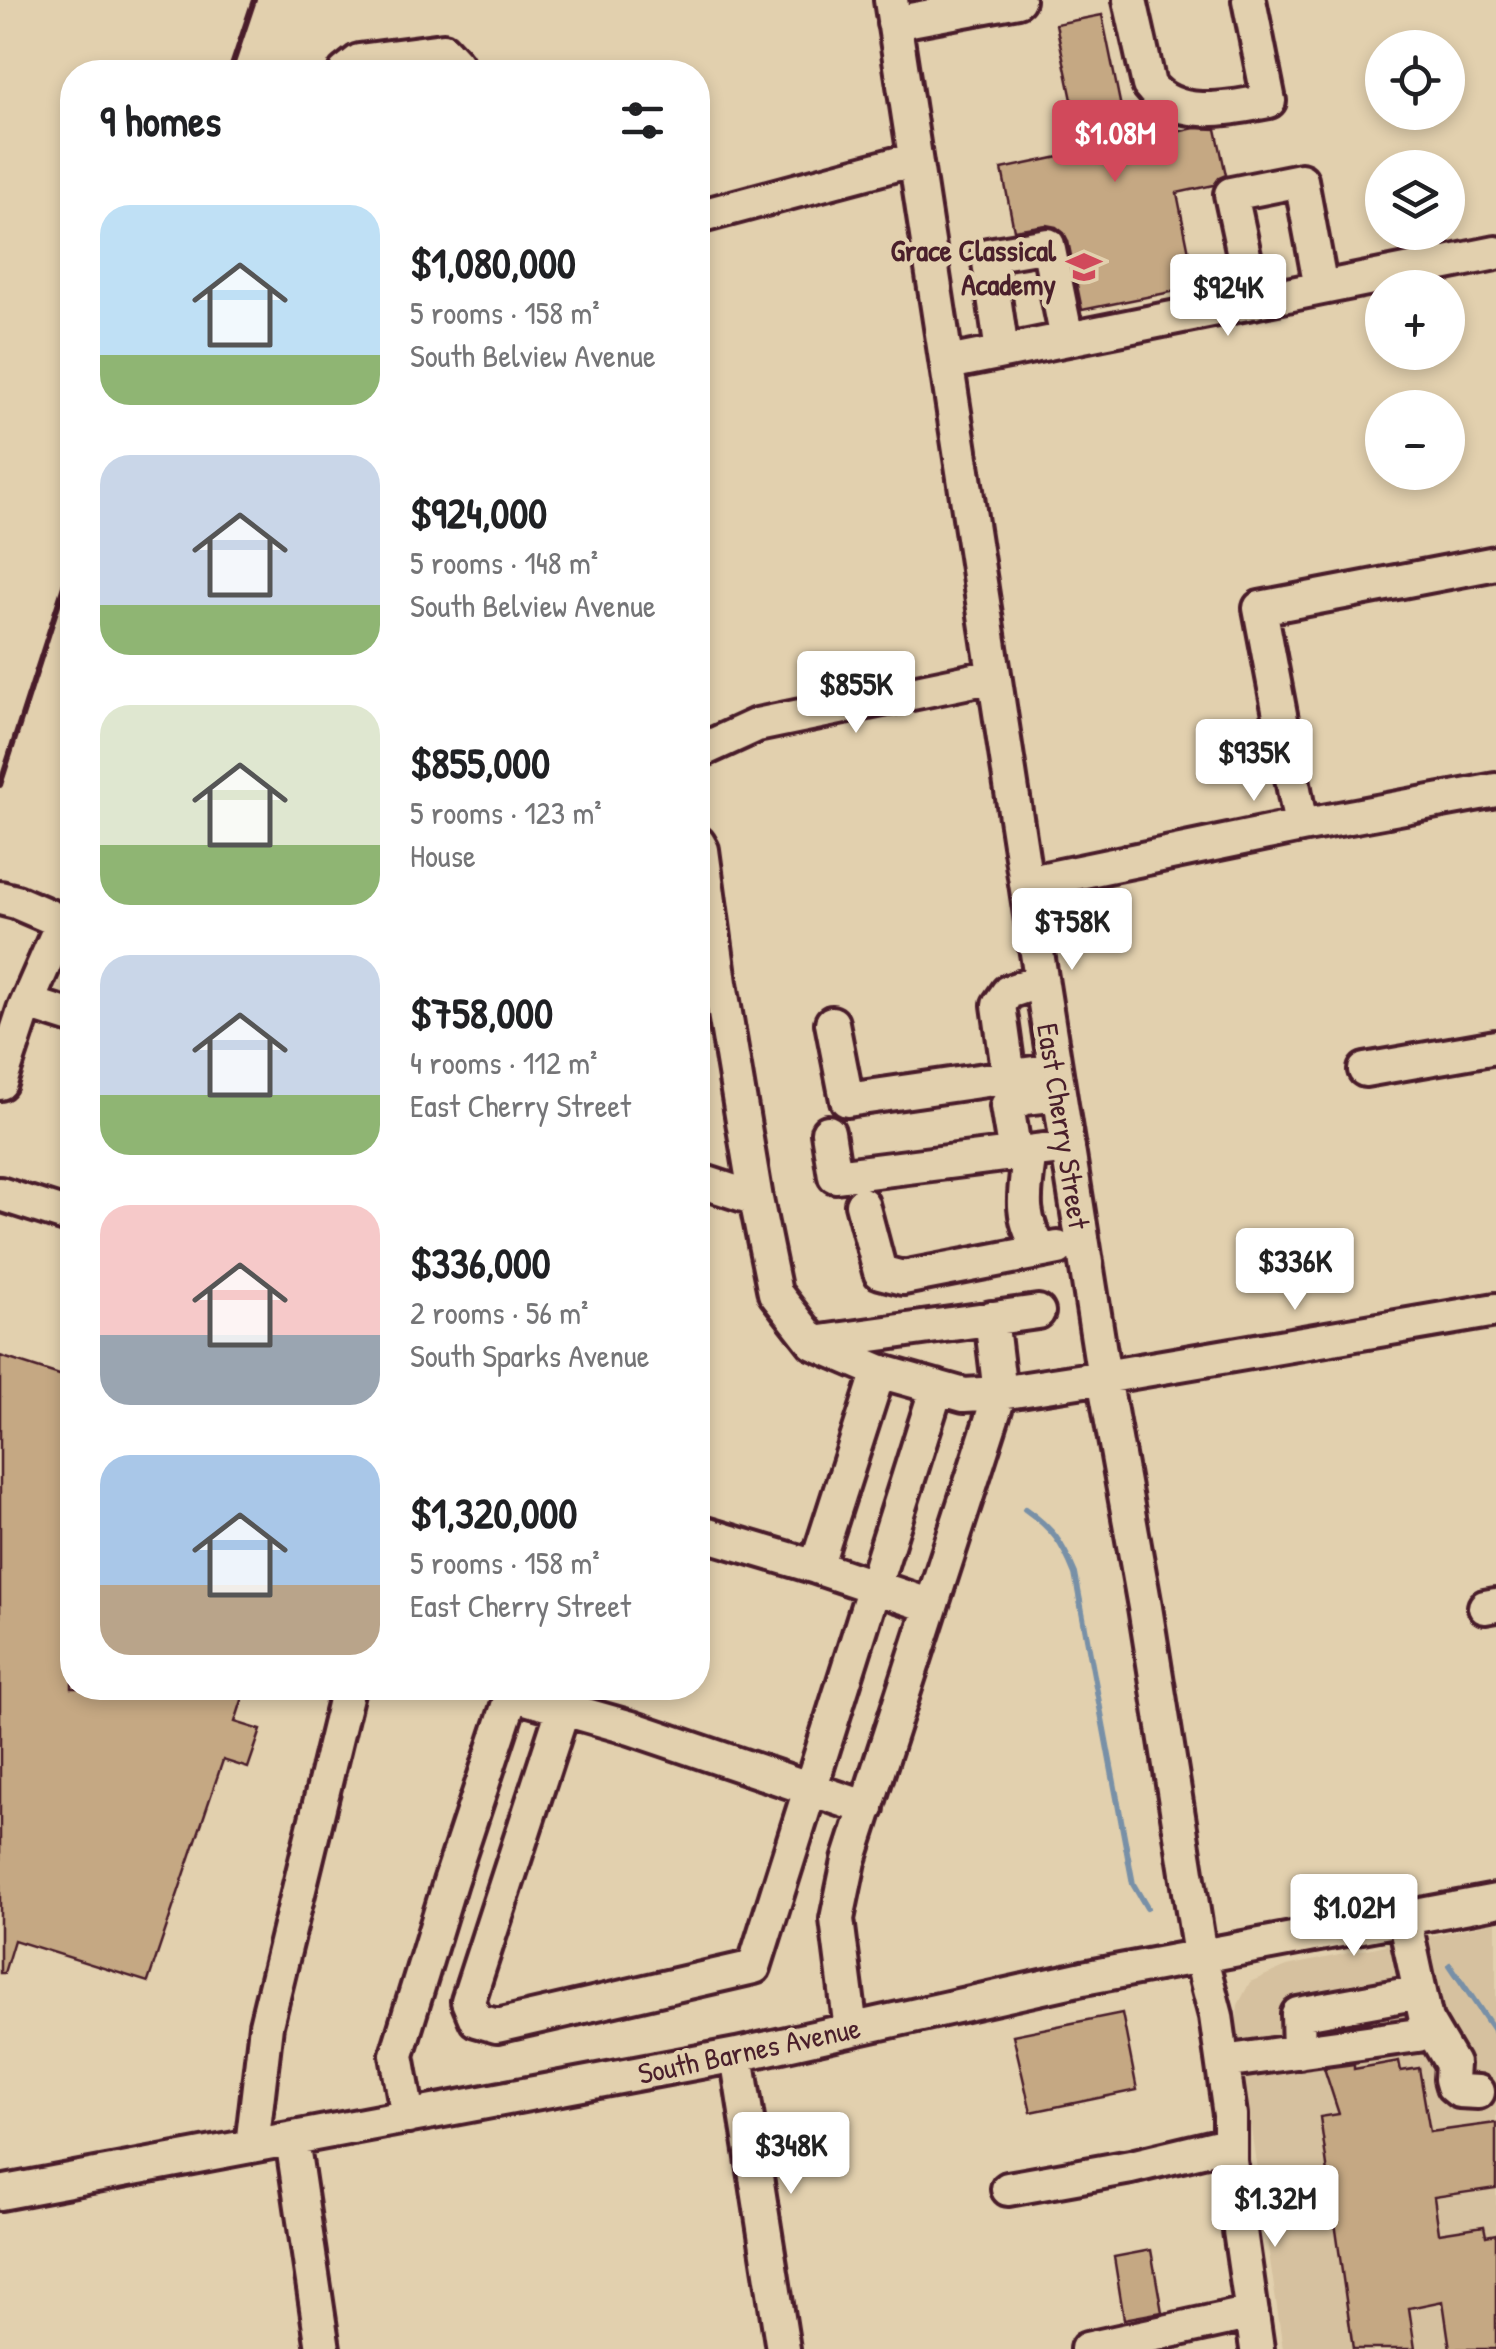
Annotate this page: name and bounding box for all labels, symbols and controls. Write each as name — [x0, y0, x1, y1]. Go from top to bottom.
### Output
map controls — [1365, 30, 1465, 490]
button: locate — [1365, 30, 1465, 130]
text: 9 homes — [100, 92, 221, 149]
icon: filters — [615, 93, 670, 148]
pin: $1.08M — [1034, 100, 1196, 185]
text: $1.08M — [1074, 111, 1156, 154]
button: layers — [1365, 150, 1465, 250]
place label: Grace Classical Academy — [890, 230, 1057, 305]
text: $1,080,000 — [410, 234, 576, 291]
icon: home — [180, 245, 300, 365]
school or university icon: Grace Classical Academy — [1065, 248, 1103, 286]
pin: $924K — [1158, 254, 1298, 339]
text: $924K — [1192, 265, 1264, 308]
button: + — [1365, 270, 1465, 370]
text: 5 rooms · 158 m² — [410, 291, 600, 334]
text: South Belview Avenue — [410, 334, 656, 377]
button: − — [1365, 390, 1465, 490]
text: $924,000 — [410, 484, 547, 541]
icon: home — [180, 495, 300, 615]
text: 5 rooms · 148 m² — [410, 541, 598, 584]
text: South Belview Avenue — [410, 584, 656, 627]
pin: $855K — [786, 651, 926, 736]
text: $855K — [819, 662, 893, 705]
pin: $935K — [1184, 719, 1324, 804]
text: $935K — [1218, 730, 1290, 773]
text: $855,000 — [410, 734, 550, 791]
icon: home — [180, 745, 300, 865]
text: 5 rooms · 123 m² — [410, 791, 602, 834]
text: House — [410, 834, 476, 877]
pin: $758K — [1002, 888, 1142, 973]
text: $758K — [1034, 899, 1110, 942]
text: $758,000 — [410, 984, 553, 1041]
icon: home — [180, 995, 300, 1115]
street label: East Cherry Street — [1028, 1020, 1100, 1232]
text: 4 rooms · 112 m² — [410, 1041, 597, 1084]
text: East Cherry Street — [410, 1084, 631, 1127]
pin: $336K — [1225, 1228, 1365, 1313]
text: $336,000 — [410, 1234, 551, 1291]
text: $336K — [1258, 1239, 1332, 1282]
icon: home — [180, 1245, 300, 1365]
text: 2 rooms · 56 m² — [410, 1291, 588, 1334]
text: South Sparks Avenue — [410, 1334, 650, 1377]
text: $1,320,000 — [410, 1484, 577, 1541]
icon: home — [180, 1495, 300, 1615]
text: 5 rooms · 158 m² — [410, 1541, 600, 1584]
text: East Cherry Street — [410, 1584, 631, 1627]
pin: $1.02M — [1273, 1874, 1435, 1959]
text: $1.02M — [1312, 1885, 1396, 1928]
street label: South Barnes Avenue — [634, 2007, 864, 2093]
pin: $348K — [721, 2112, 861, 2197]
text: $348K — [754, 2123, 828, 2166]
pin: $1.32M — [1194, 2165, 1356, 2250]
text: $1.32M — [1233, 2176, 1317, 2219]

